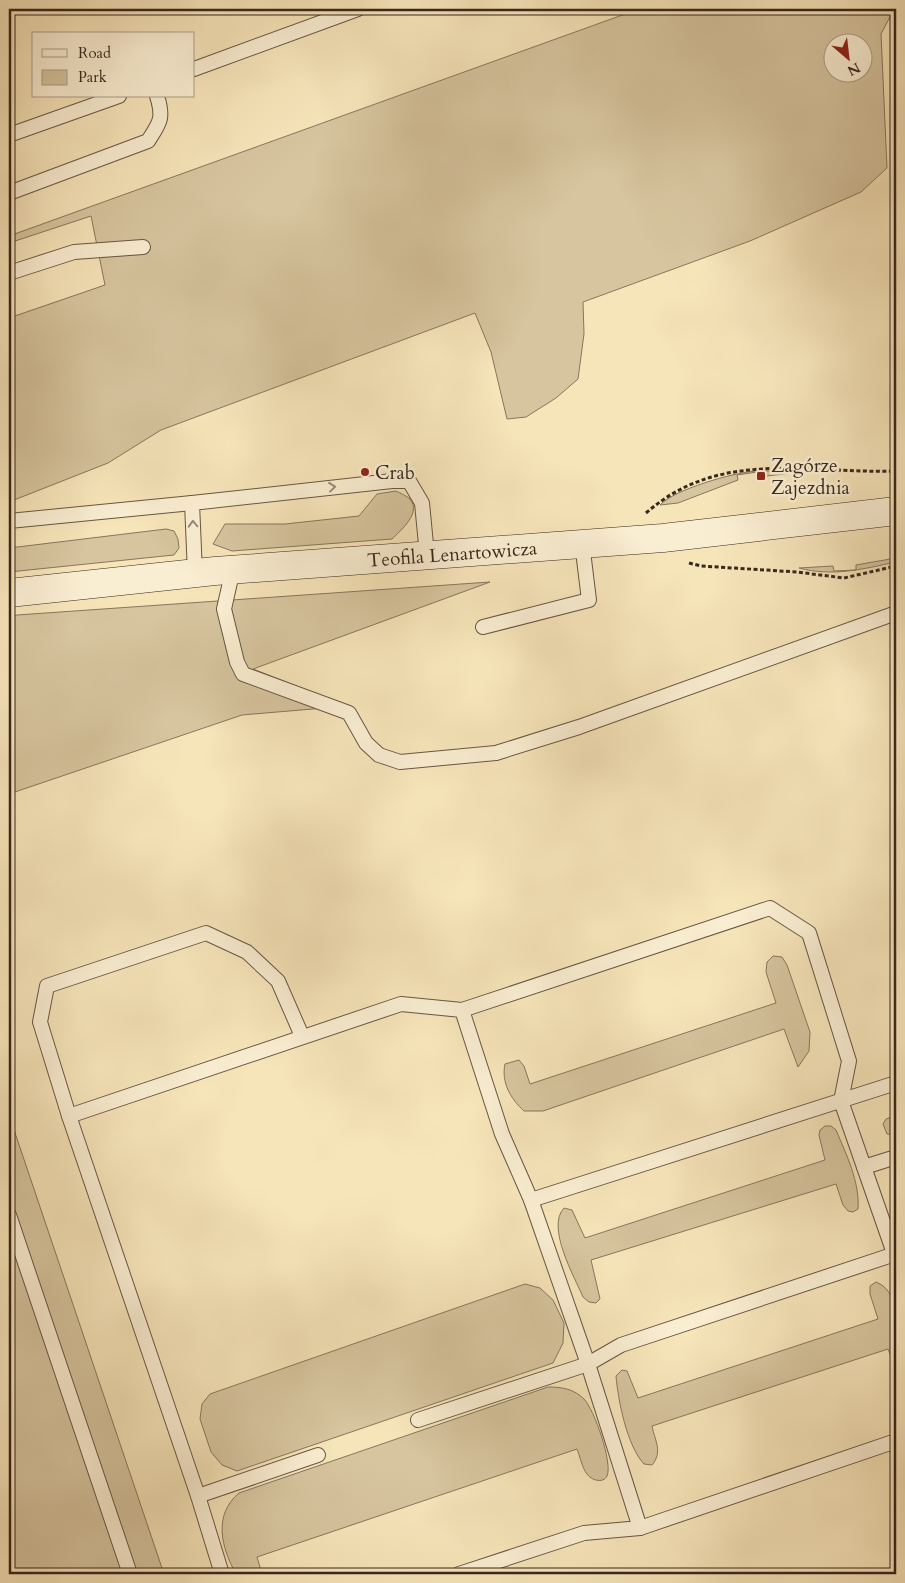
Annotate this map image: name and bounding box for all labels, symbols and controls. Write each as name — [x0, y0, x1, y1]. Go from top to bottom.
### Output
legend — [32, 32, 195, 98]
north arrow — [822, 32, 872, 82]
text: Road — [78, 43, 111, 63]
text: N — [844, 58, 864, 80]
text: Park — [78, 67, 107, 87]
place label: Zagórze Zajezdnia — [771, 453, 850, 501]
place label: Crab — [375, 460, 415, 486]
marker: Crab — [359, 466, 371, 478]
marker: Zagórze Zajezdnia — [755, 470, 767, 482]
one-way arrow — [329, 482, 337, 493]
one-way arrow — [188, 520, 198, 528]
street label: Teofila Lenartowicza — [366, 535, 538, 574]

